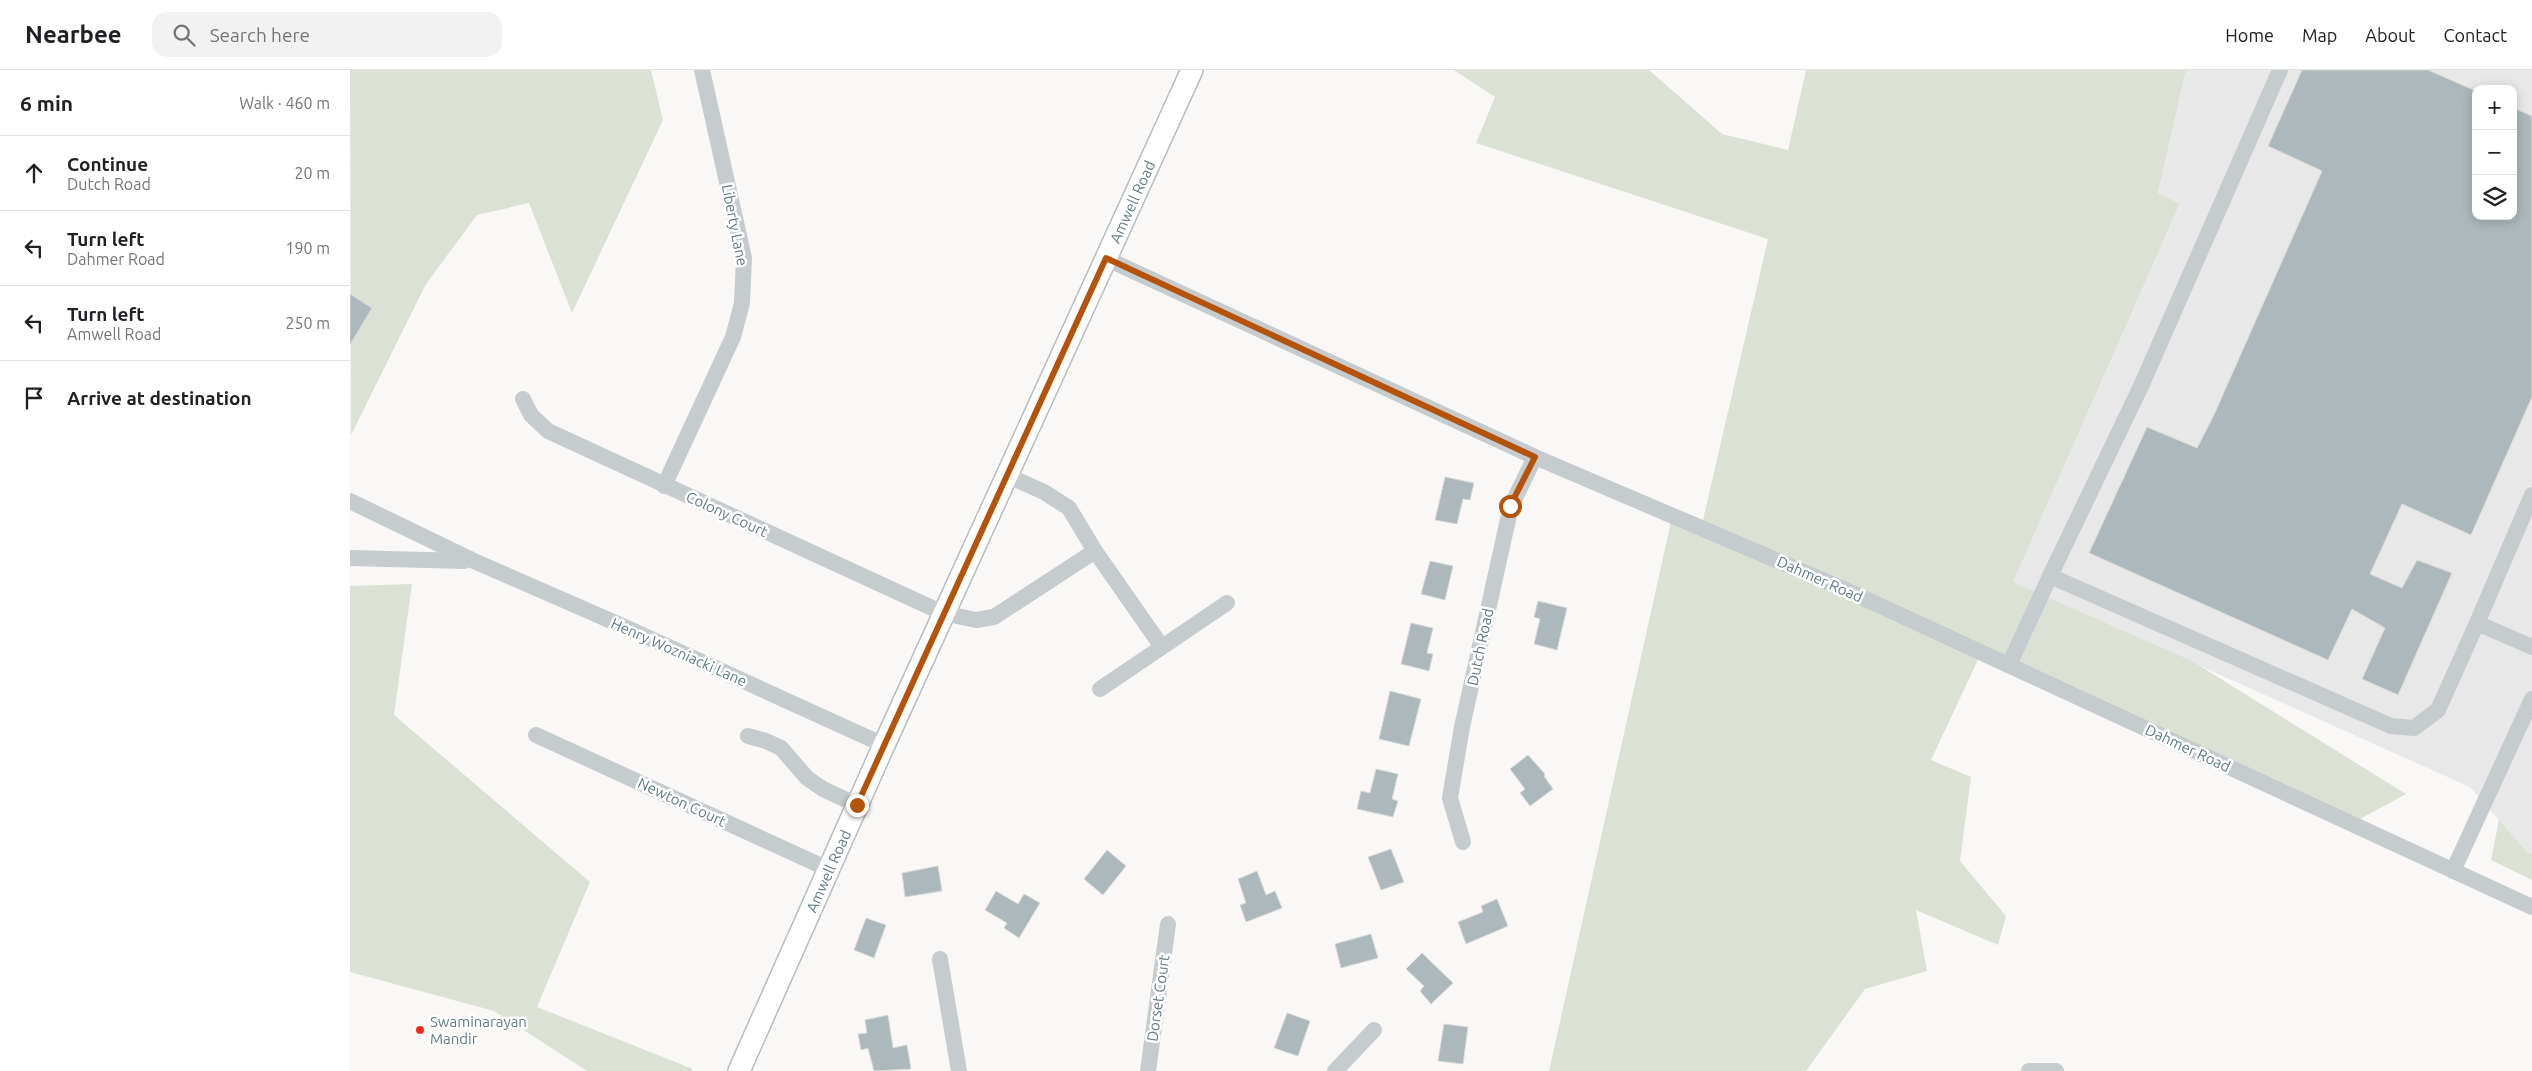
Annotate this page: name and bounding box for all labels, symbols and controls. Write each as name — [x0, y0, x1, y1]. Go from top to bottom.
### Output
search box — [152, 12, 502, 57]
text: Nearbee — [25, 21, 122, 48]
icon: search — [170, 21, 198, 49]
text: Search here — [210, 24, 310, 46]
text: Home — [2225, 25, 2274, 45]
text: Map — [2302, 25, 2337, 45]
text: About — [2365, 25, 2415, 45]
text: Contact — [2443, 25, 2507, 45]
map controls — [2472, 85, 2517, 220]
button: + — [2472, 85, 2517, 130]
text: 6 min — [20, 91, 73, 115]
text: Walk · 460 m — [239, 94, 330, 112]
button: − — [2472, 130, 2517, 175]
text: Continue — [67, 153, 148, 175]
street label: Amwell Road — [1106, 158, 1158, 245]
icon: ahead — [20, 159, 48, 187]
text: 20 m — [294, 164, 330, 182]
text: Dutch Road — [67, 175, 151, 193]
button: layers — [2472, 175, 2517, 220]
street label: Liberty Lane — [719, 183, 751, 267]
text: Turn left — [67, 228, 145, 250]
icon: left — [20, 234, 48, 262]
text: 190 m — [285, 239, 330, 257]
text: Dahmer Road — [67, 250, 165, 268]
text: Turn left — [67, 303, 145, 325]
icon: left — [20, 309, 48, 337]
text: 250 m — [285, 314, 330, 332]
text: Amwell Road — [67, 325, 161, 343]
icon: arrive — [20, 384, 48, 412]
text: Arrive at destination — [67, 387, 252, 409]
street label: Colony Court — [684, 488, 771, 540]
route start — [1499, 495, 1522, 518]
street label: Dahmer Road — [1775, 553, 1865, 605]
street label: Dutch Road — [1464, 607, 1496, 687]
street label: Henry Wozniacki Lane — [608, 614, 750, 690]
street label: Dahmer Road — [2143, 721, 2233, 775]
street label: Newton Court — [635, 774, 729, 830]
route end — [846, 794, 869, 817]
street label: Amwell Road — [802, 827, 854, 915]
street label: Dorset Court — [1144, 954, 1173, 1042]
place label: Swaminarayan Mandir — [430, 1013, 527, 1047]
marker: Swaminarayan Mandir — [414, 1024, 426, 1036]

